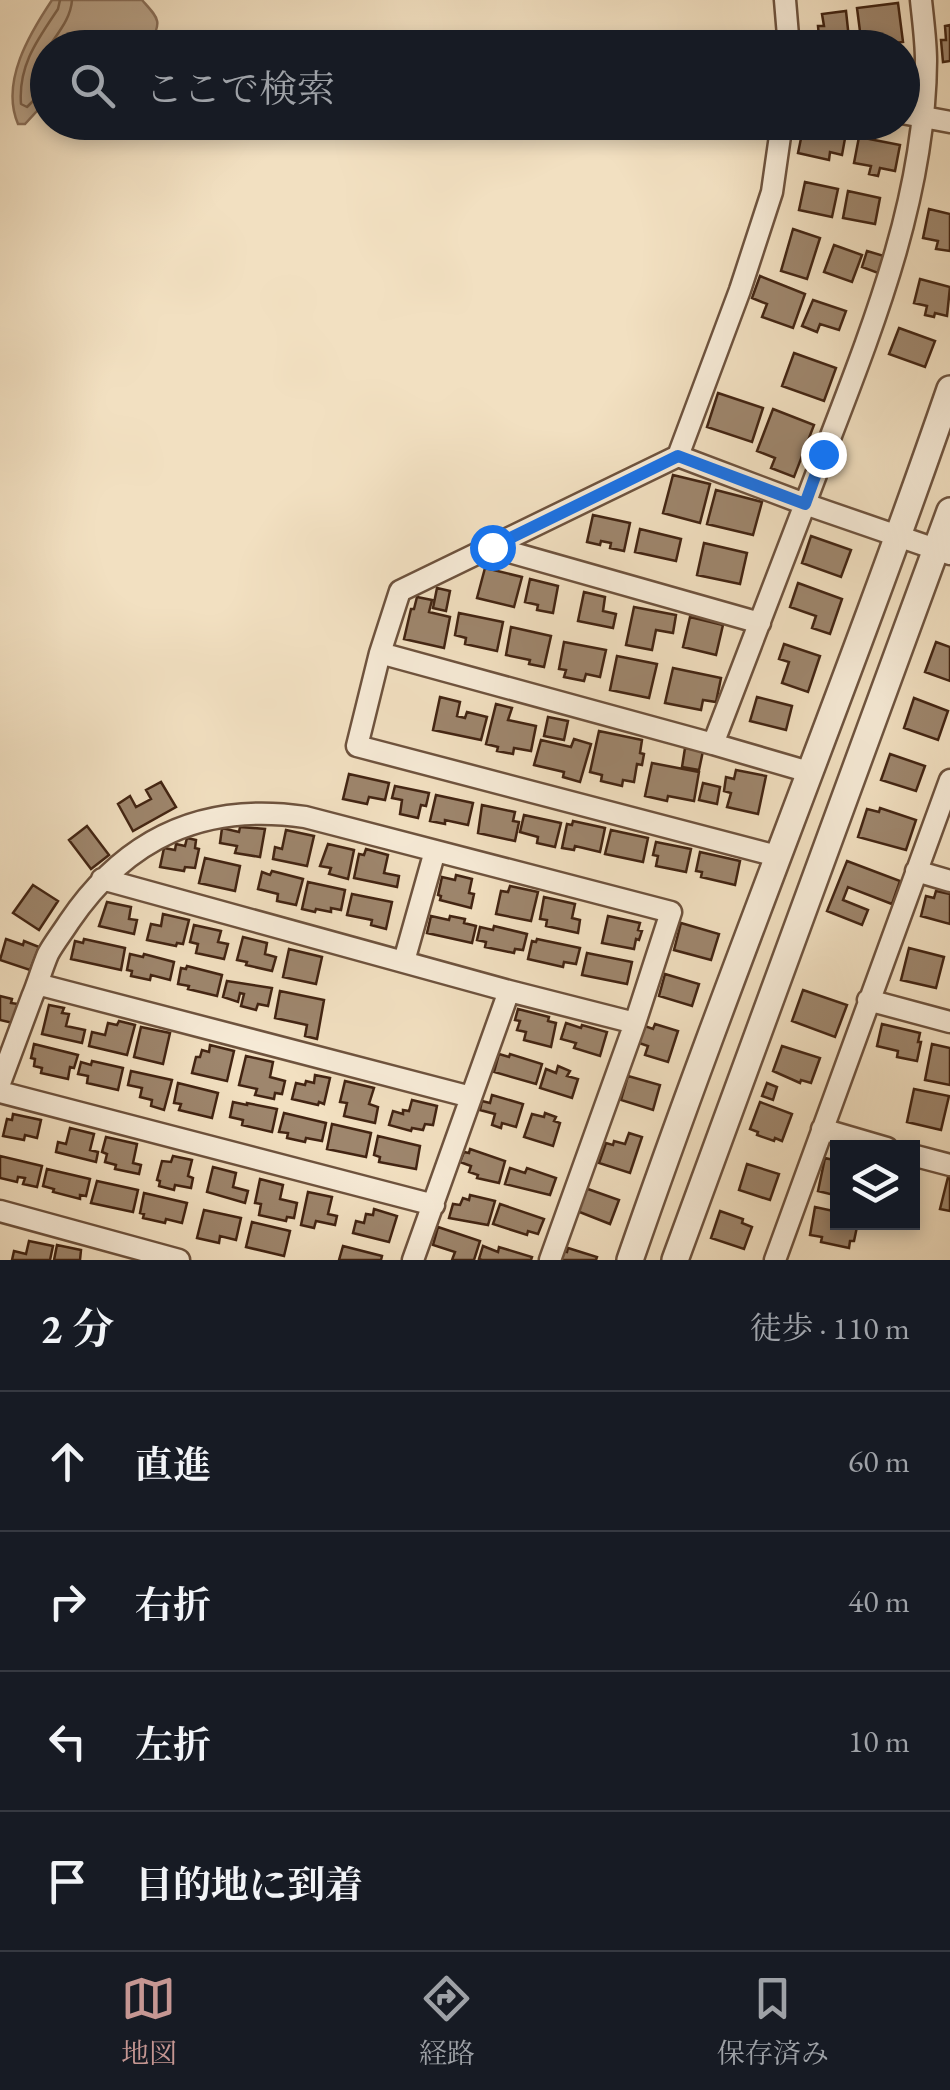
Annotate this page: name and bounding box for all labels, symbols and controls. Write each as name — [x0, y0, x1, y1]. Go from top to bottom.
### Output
search box — [30, 30, 920, 140]
icon: search — [65, 58, 120, 113]
text: ここで検索 — [145, 64, 335, 113]
route end — [801, 432, 847, 478]
route start — [470, 525, 516, 571]
map controls — [830, 1140, 920, 1230]
button: layers — [830, 1140, 920, 1230]
text: 2 分 — [40, 1301, 114, 1356]
text: 徒歩 · 110 m — [749, 1307, 910, 1349]
icon: ahead — [40, 1434, 95, 1489]
text: 直進 — [135, 1440, 211, 1489]
text: 60 m — [848, 1440, 910, 1482]
icon: right — [40, 1574, 95, 1629]
text: 右折 — [135, 1580, 211, 1629]
text: 40 m — [848, 1580, 910, 1622]
icon: left — [40, 1714, 95, 1769]
text: 左折 — [135, 1720, 211, 1769]
text: 10 m — [848, 1720, 910, 1762]
icon: arrive — [40, 1854, 95, 1909]
text: 目的地に到着 — [135, 1860, 363, 1909]
tab: 地図 — [121, 1971, 177, 2071]
tab: 経路 — [419, 1971, 475, 2071]
tab: 保存済み — [717, 1971, 829, 2071]

